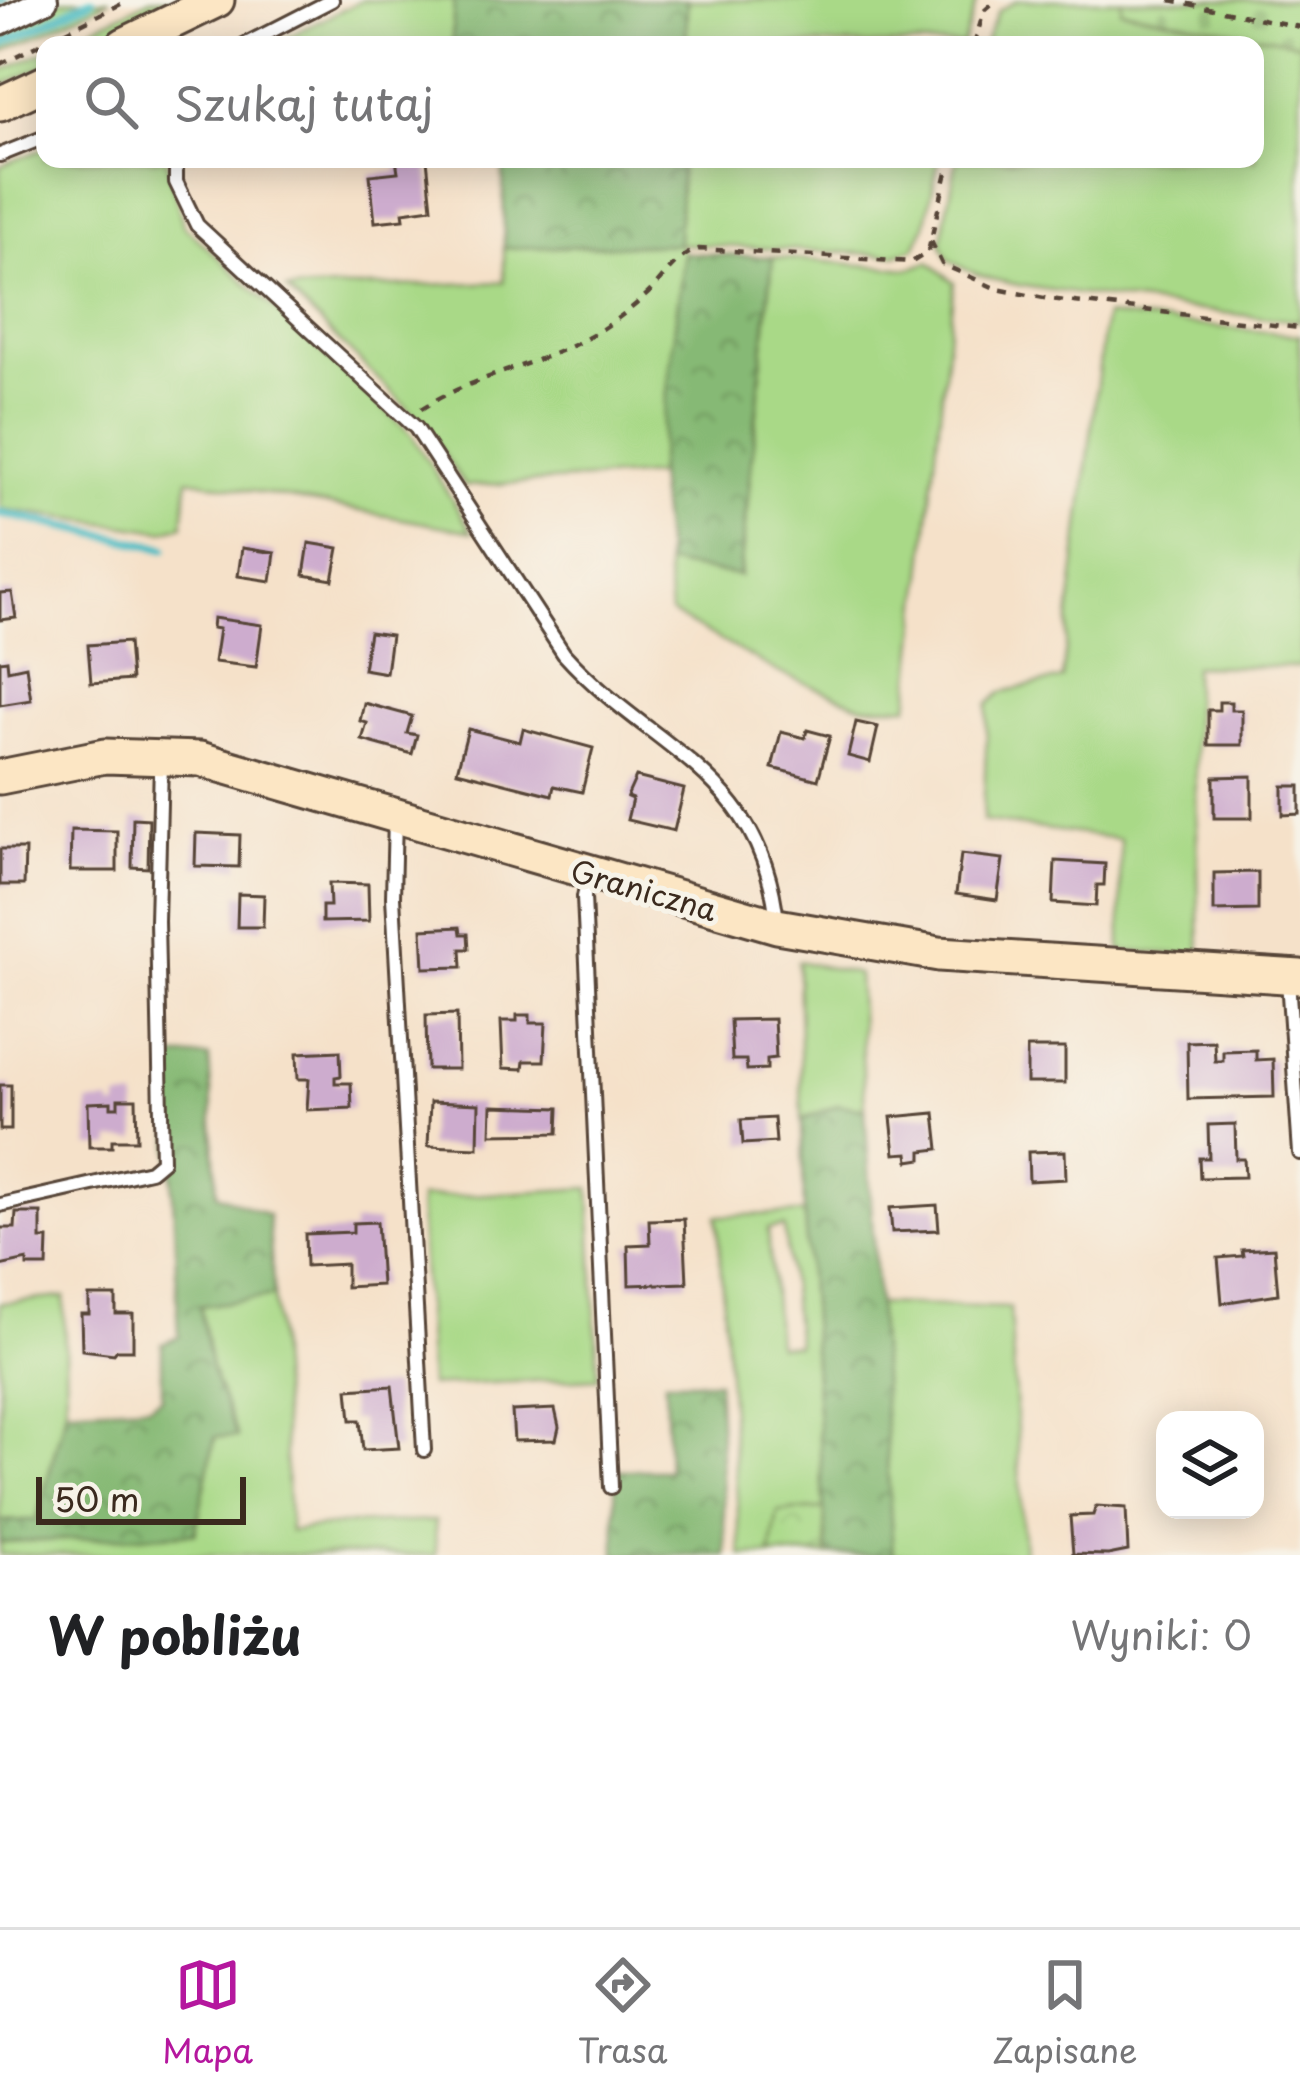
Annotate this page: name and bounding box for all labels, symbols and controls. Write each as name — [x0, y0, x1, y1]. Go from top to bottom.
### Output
search box — [36, 36, 1264, 168]
text: Szukaj tutaj — [174, 68, 434, 136]
icon: search — [78, 69, 144, 135]
street label: Graniczna — [566, 847, 723, 931]
map controls — [1156, 1411, 1264, 1519]
button: layers — [1156, 1411, 1264, 1519]
scale bar — [36, 1471, 246, 1524]
text: 50 m — [54, 1473, 140, 1523]
text: W pobliżu — [48, 1595, 302, 1672]
text: Wyniki: 0 — [1071, 1604, 1252, 1663]
tab: Mapa — [162, 1952, 253, 2074]
tab: Trasa — [578, 1952, 667, 2074]
tab: Zapisane — [992, 1952, 1138, 2074]

